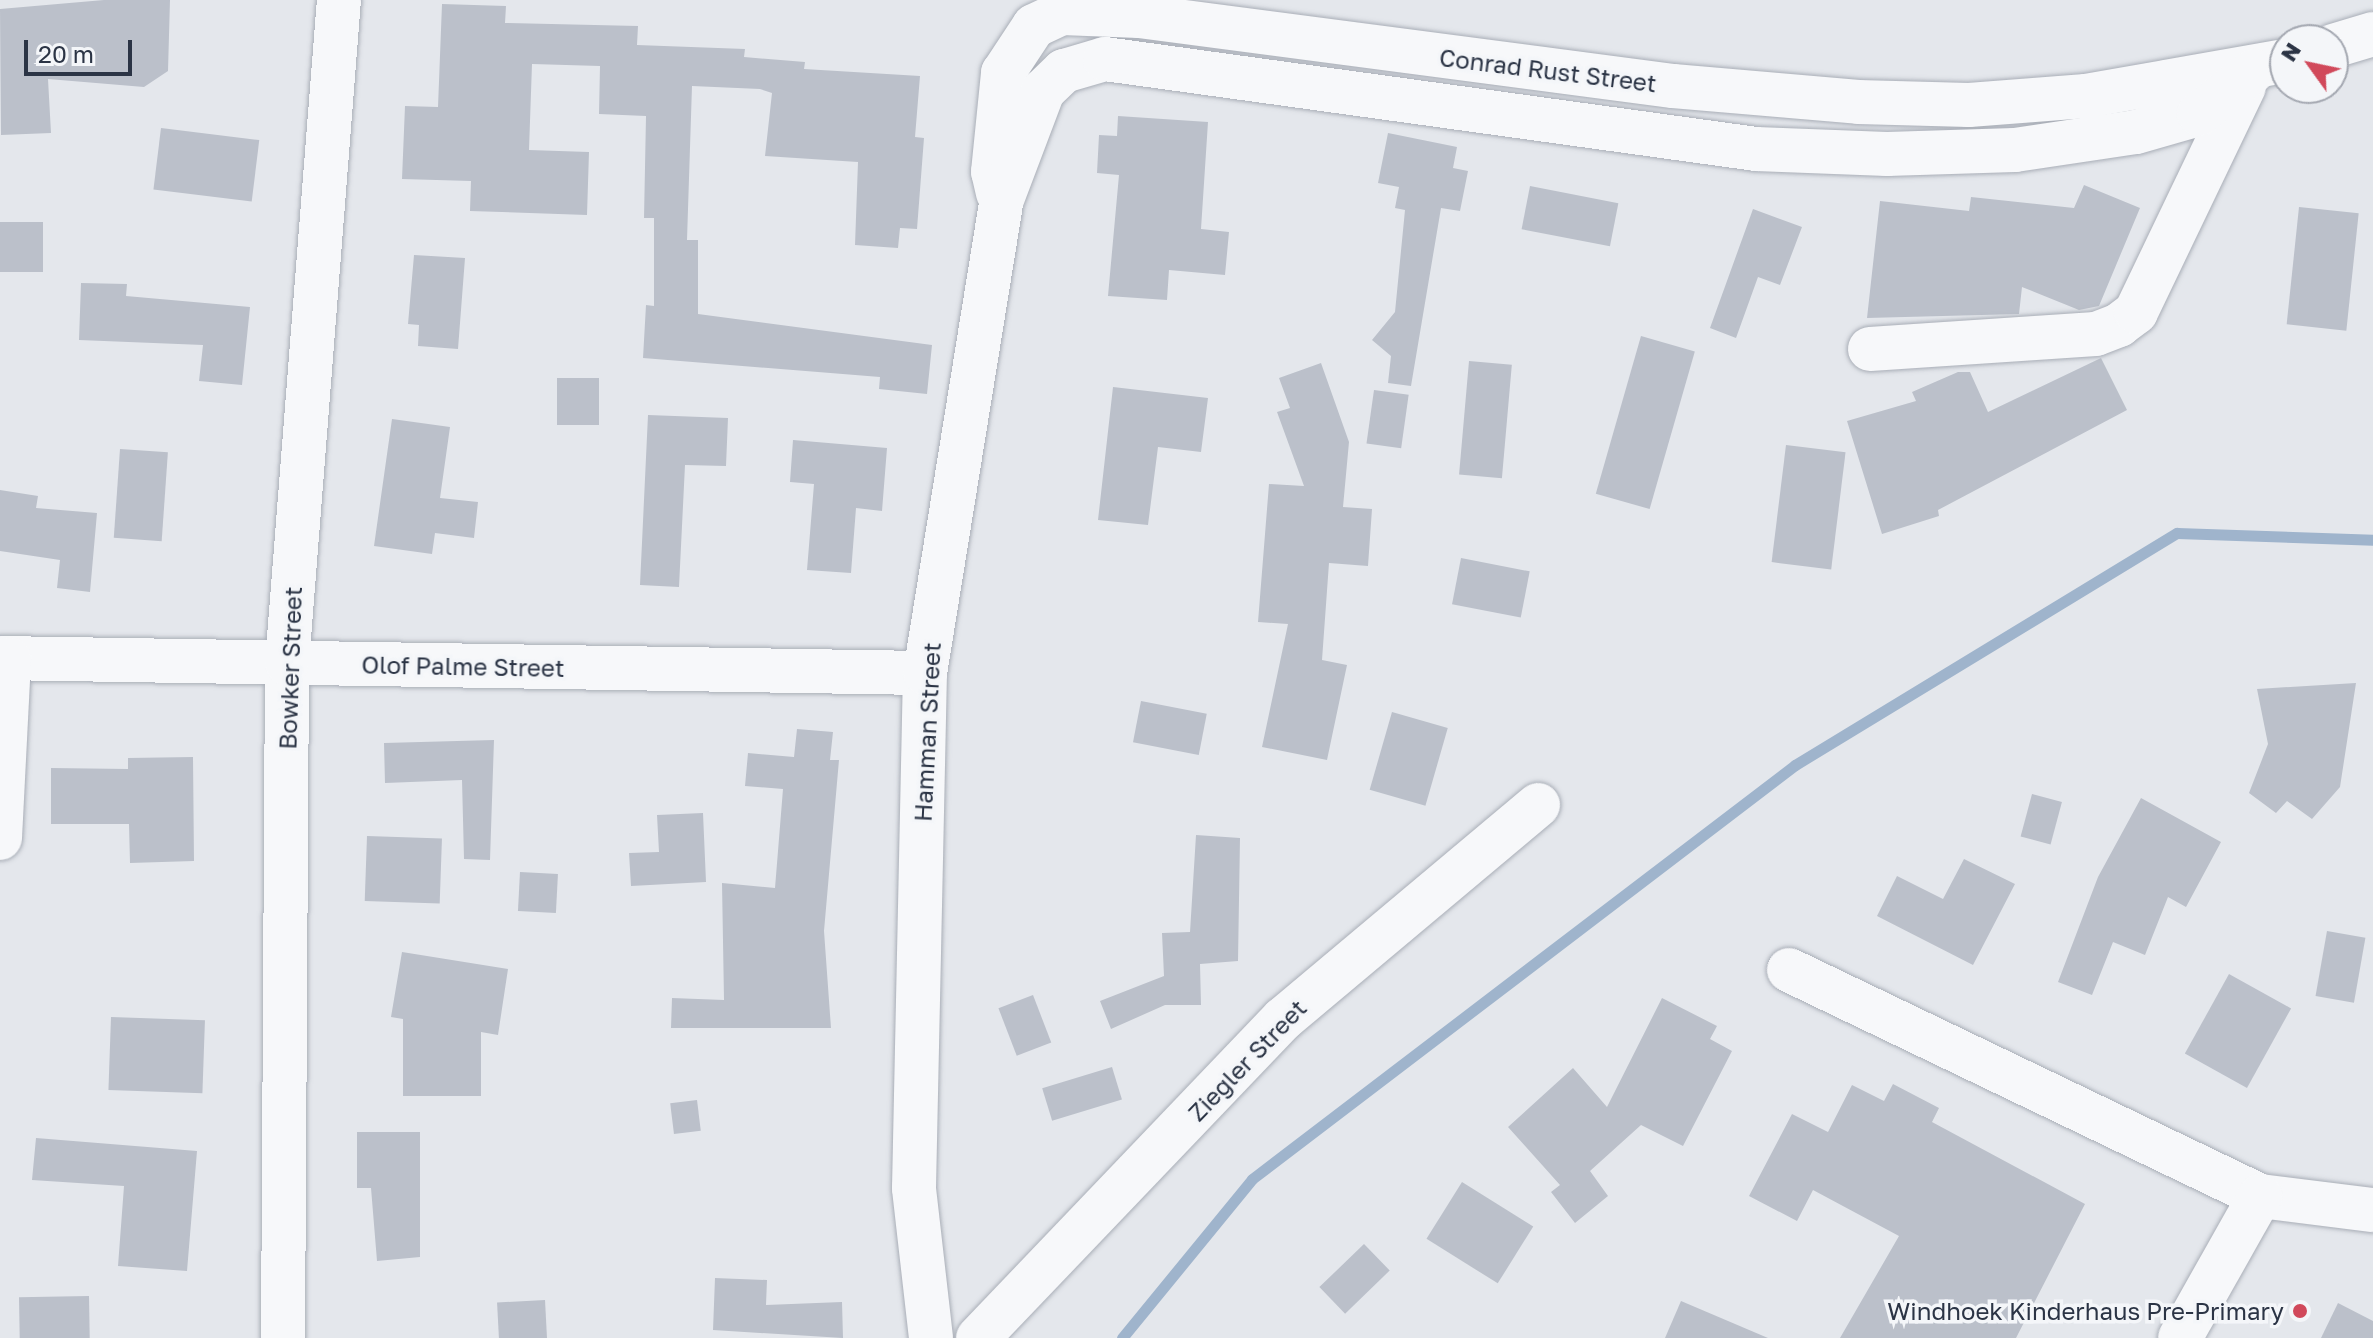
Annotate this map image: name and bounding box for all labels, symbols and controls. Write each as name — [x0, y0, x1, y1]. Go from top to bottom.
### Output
scale bar — [28, 24, 136, 74]
north arrow — [2269, 24, 2349, 104]
text: N — [2274, 37, 2306, 66]
text: 20 m — [38, 39, 94, 68]
street label: Conrad Rust Street — [1438, 42, 1658, 98]
street label: Bowker Street — [273, 586, 307, 750]
street label: Hamman Street — [908, 642, 946, 822]
street label: Olof Palme Street — [361, 650, 565, 682]
street label: Ziegler Street — [1182, 993, 1312, 1127]
place label: Windhoek Kinderhaus Pre-Primary — [1887, 1297, 2284, 1325]
marker: Windhoek Kinderhaus Pre-Primary — [2291, 1302, 2309, 1320]

